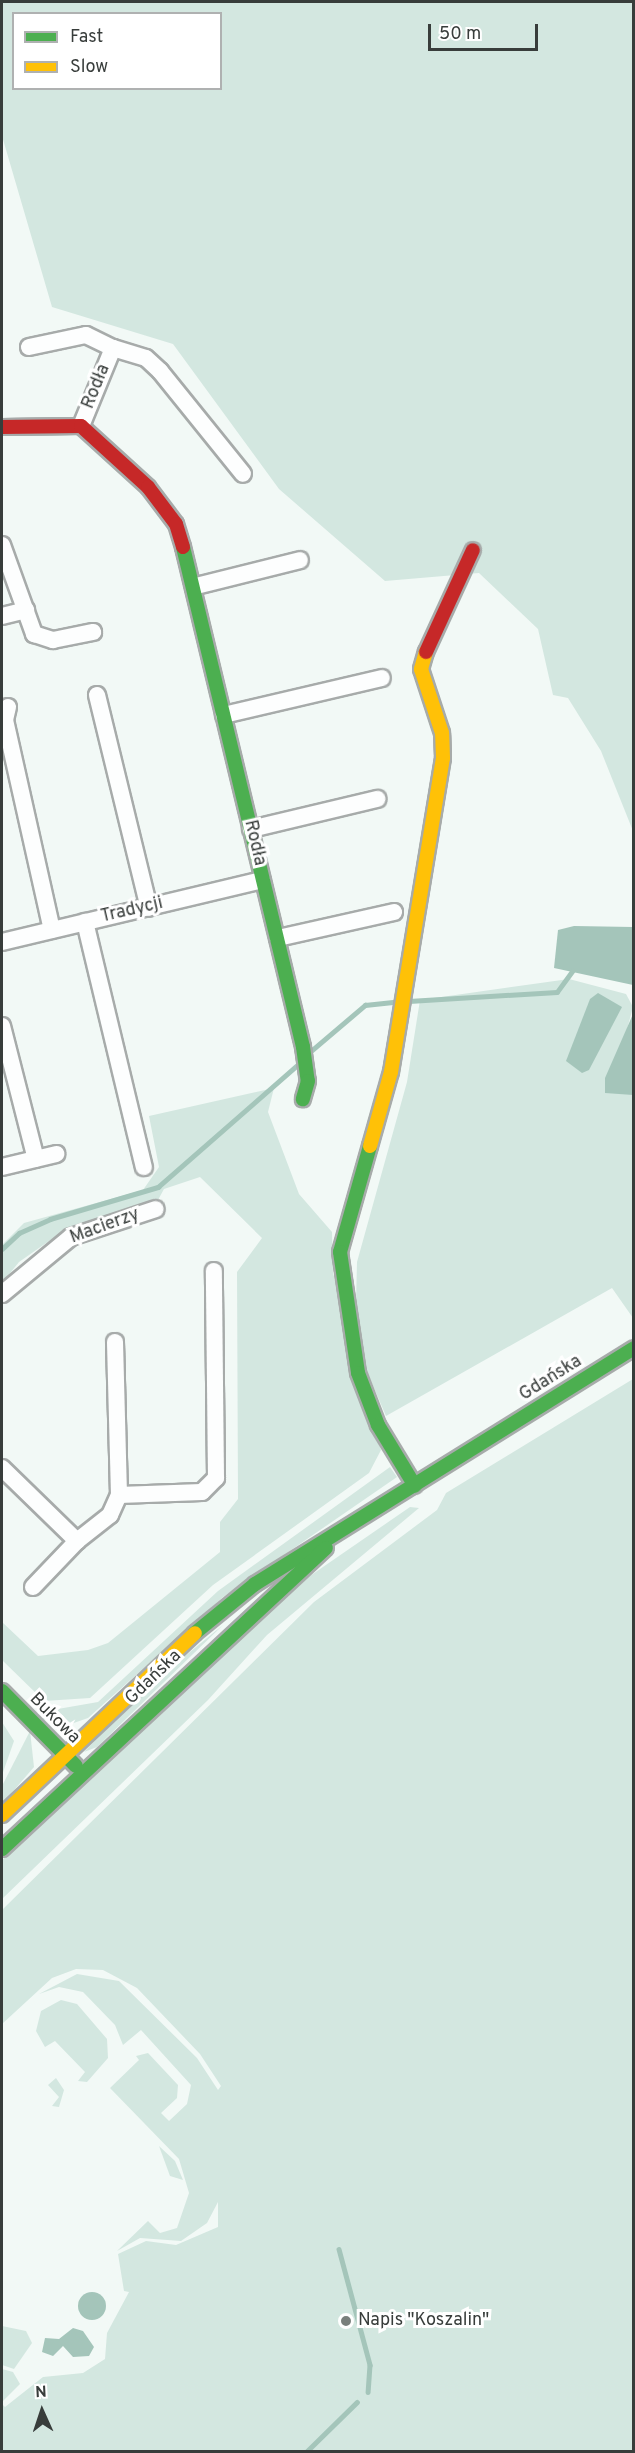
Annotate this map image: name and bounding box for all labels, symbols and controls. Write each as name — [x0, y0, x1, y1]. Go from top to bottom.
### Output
legend — [12, 12, 222, 90]
scale bar — [431, 12, 540, 50]
text: 50 m — [439, 23, 481, 46]
text: Fast — [70, 26, 103, 49]
text: Slow — [70, 56, 108, 79]
street label: Rodła — [78, 362, 116, 412]
street label: Rodła — [238, 818, 270, 868]
street label: Tradycji — [99, 893, 165, 929]
street label: Macierzy — [67, 1204, 143, 1250]
street label: Gdańska — [516, 1351, 586, 1407]
street label: Gdańska — [122, 1646, 186, 1710]
street label: Bukowa — [24, 1689, 84, 1749]
place label: Napis "Koszalin" — [358, 2310, 489, 2332]
marker: Napis "Koszalin" — [339, 2314, 353, 2328]
north arrow — [12, 2381, 72, 2441]
text: N — [35, 2383, 47, 2403]

